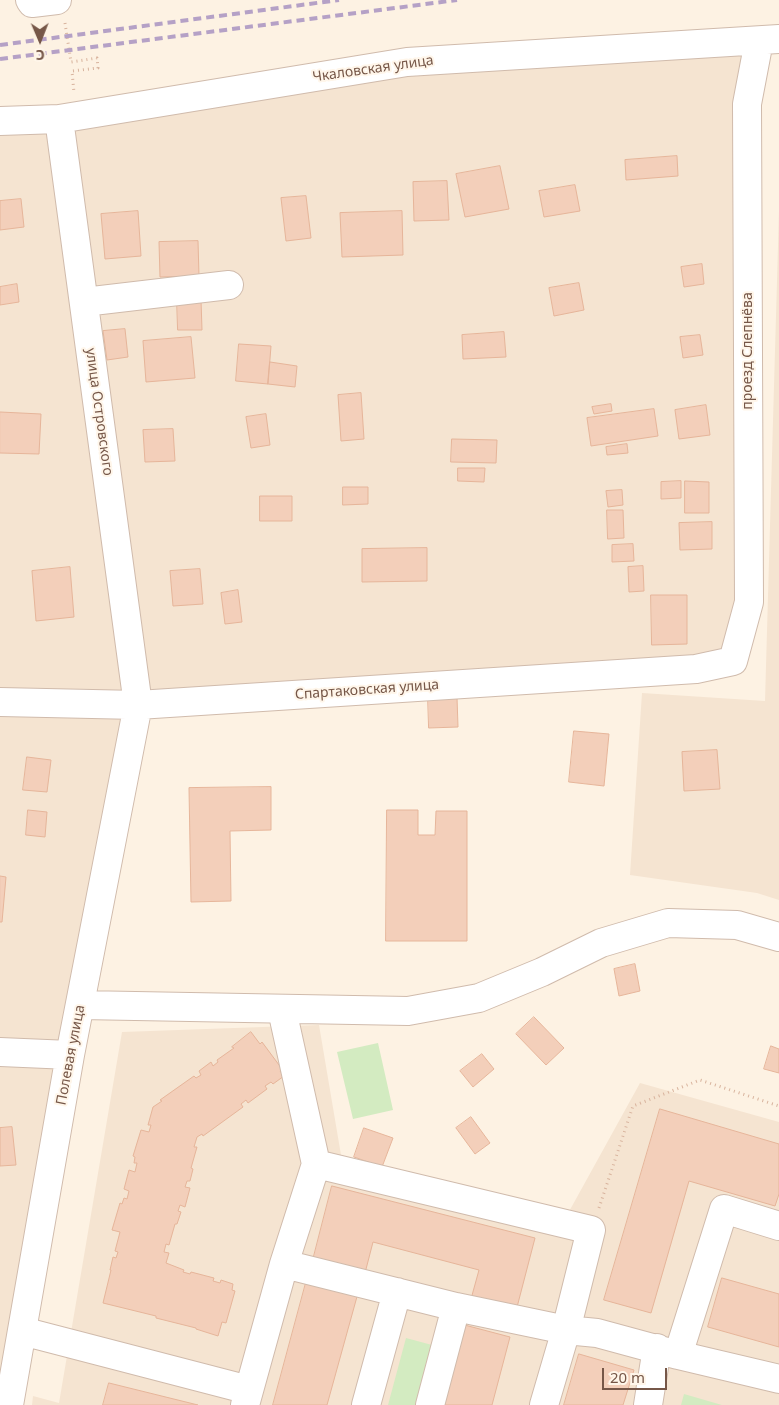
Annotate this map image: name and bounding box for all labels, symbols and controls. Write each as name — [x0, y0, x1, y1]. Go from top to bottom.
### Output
north arrow — [15, 15, 65, 65]
text: С — [36, 46, 45, 65]
street label: Чкаловская улица — [311, 52, 435, 86]
street label: проезд Слепнёва — [740, 292, 756, 410]
street label: улица Островского — [82, 347, 116, 477]
street label: Спартаковская улица — [294, 677, 440, 703]
street label: Полевая улица — [53, 1004, 89, 1106]
scale bar — [604, 1358, 669, 1390]
text: 20 m — [610, 1367, 645, 1387]

